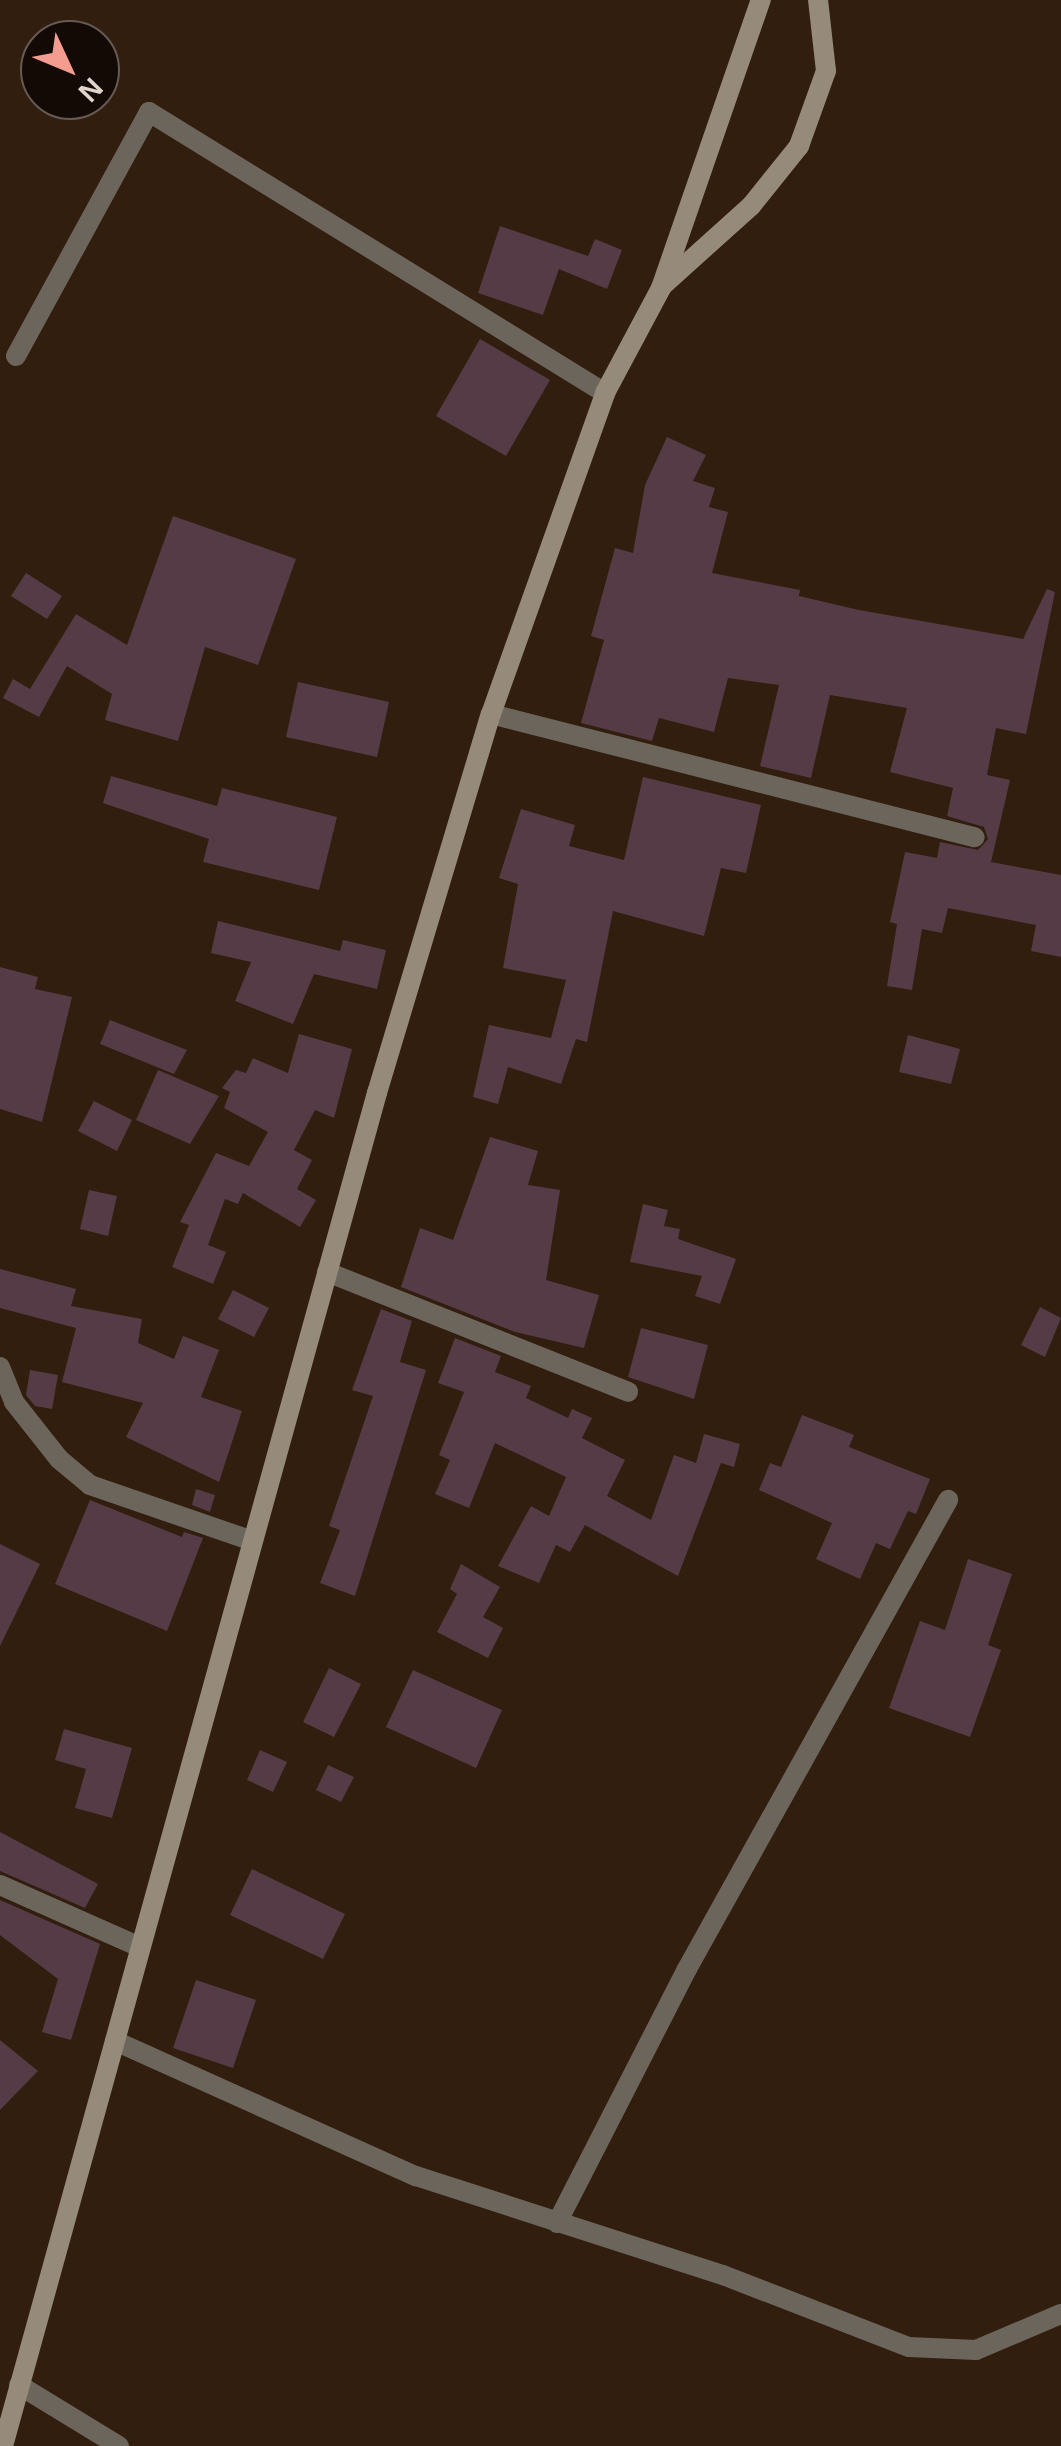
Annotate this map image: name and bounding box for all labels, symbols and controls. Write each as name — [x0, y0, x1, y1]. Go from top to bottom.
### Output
north arrow — [20, 20, 120, 120]
text: N — [72, 72, 109, 108]

